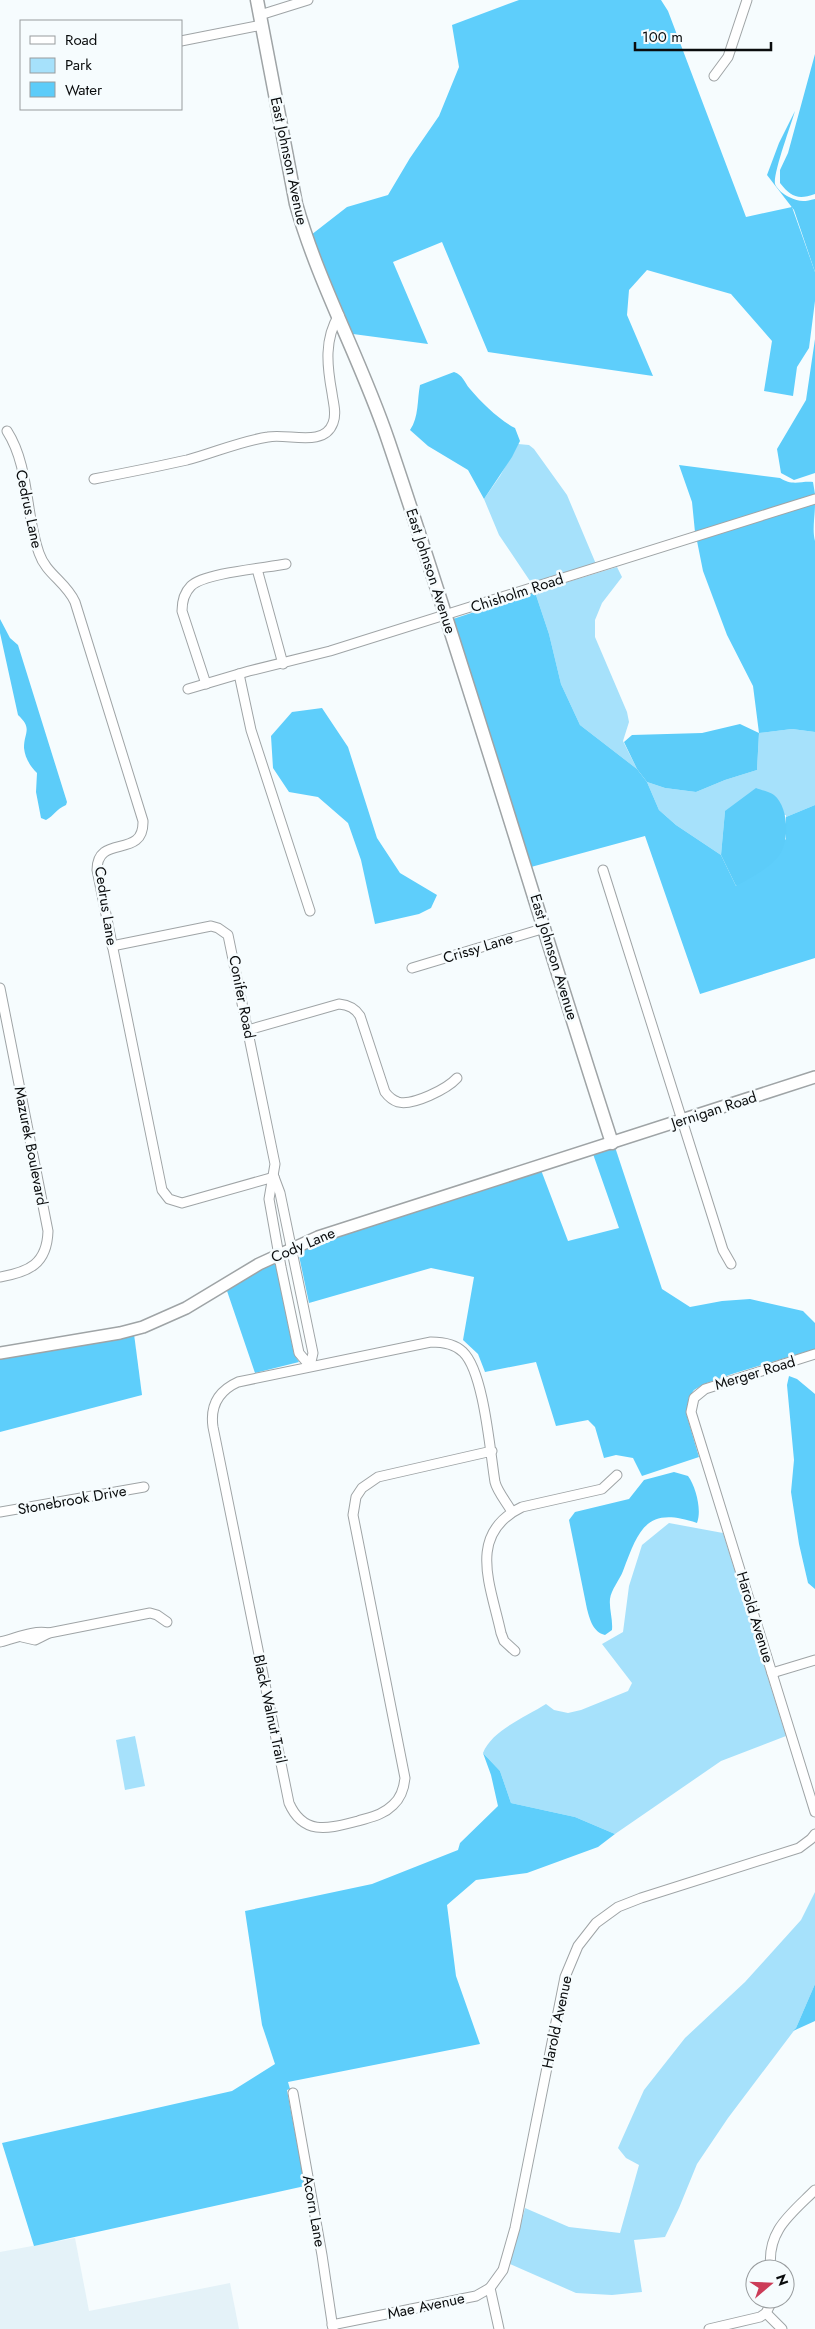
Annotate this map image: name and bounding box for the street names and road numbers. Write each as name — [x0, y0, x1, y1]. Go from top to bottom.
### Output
street label: East Johnson Avenue — [265, 95, 313, 227]
street label: Cedrus Lane — [10, 468, 48, 551]
street label: East Johnson Avenue — [400, 506, 462, 637]
street label: Chisholm Road — [468, 568, 566, 618]
street label: Cedrus Lane — [89, 865, 123, 947]
street label: East Johnson Avenue — [524, 891, 584, 1023]
street label: Crissy Lane — [440, 927, 516, 969]
street label: Conifer Road — [223, 954, 261, 1040]
street label: Mazurek Boulevard — [9, 1085, 53, 1207]
street label: Jernigan Road — [666, 1086, 760, 1135]
street label: Cody Lane — [268, 1222, 339, 1268]
street label: Merger Road — [712, 1350, 798, 1396]
street label: Stonebrook Drive — [16, 1480, 128, 1520]
street label: Harold Avenue — [731, 1569, 779, 1666]
street label: Black Walnut Trail — [248, 1653, 292, 1765]
street label: Harold Avenue — [536, 1973, 578, 2070]
street label: Acorn Lane — [297, 2173, 331, 2249]
street label: Mae Avenue — [385, 2287, 467, 2325]

